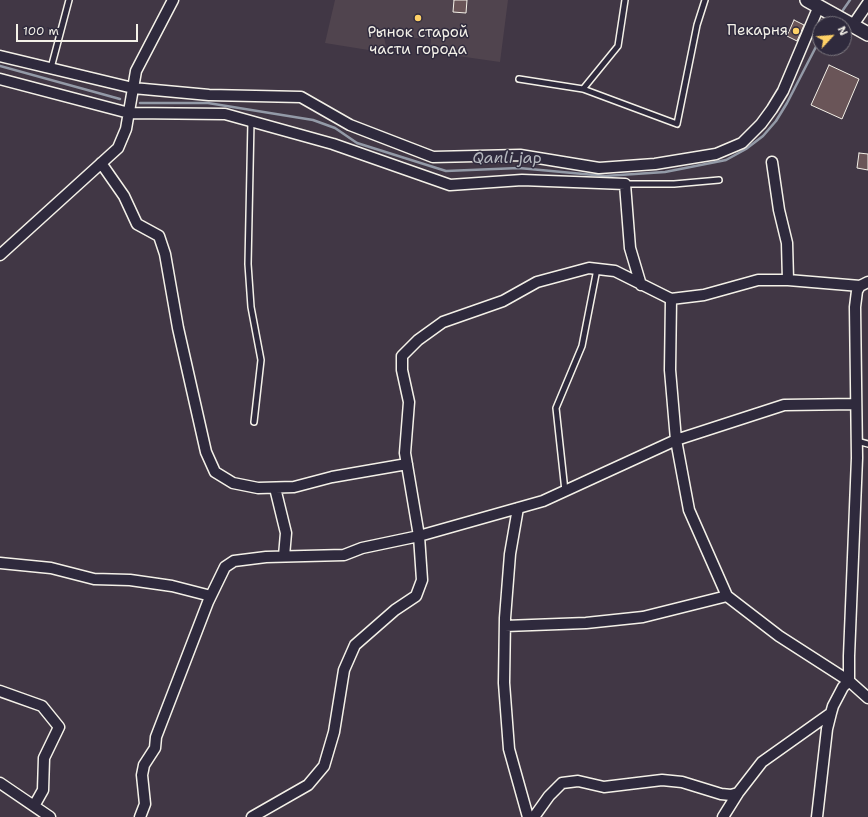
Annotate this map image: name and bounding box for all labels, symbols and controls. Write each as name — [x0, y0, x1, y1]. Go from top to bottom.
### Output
marker: Рынок старой части города — [413, 13, 423, 23]
scale bar — [18, 16, 140, 42]
north arrow — [812, 16, 852, 56]
place label: Пекарня — [727, 22, 788, 40]
text: 100 m — [23, 23, 59, 39]
place label: Рынок старой части города — [367, 24, 469, 59]
text: N — [834, 24, 851, 38]
marker: Пекарня — [791, 26, 801, 36]
water label: Qanli jap — [472, 149, 542, 169]

